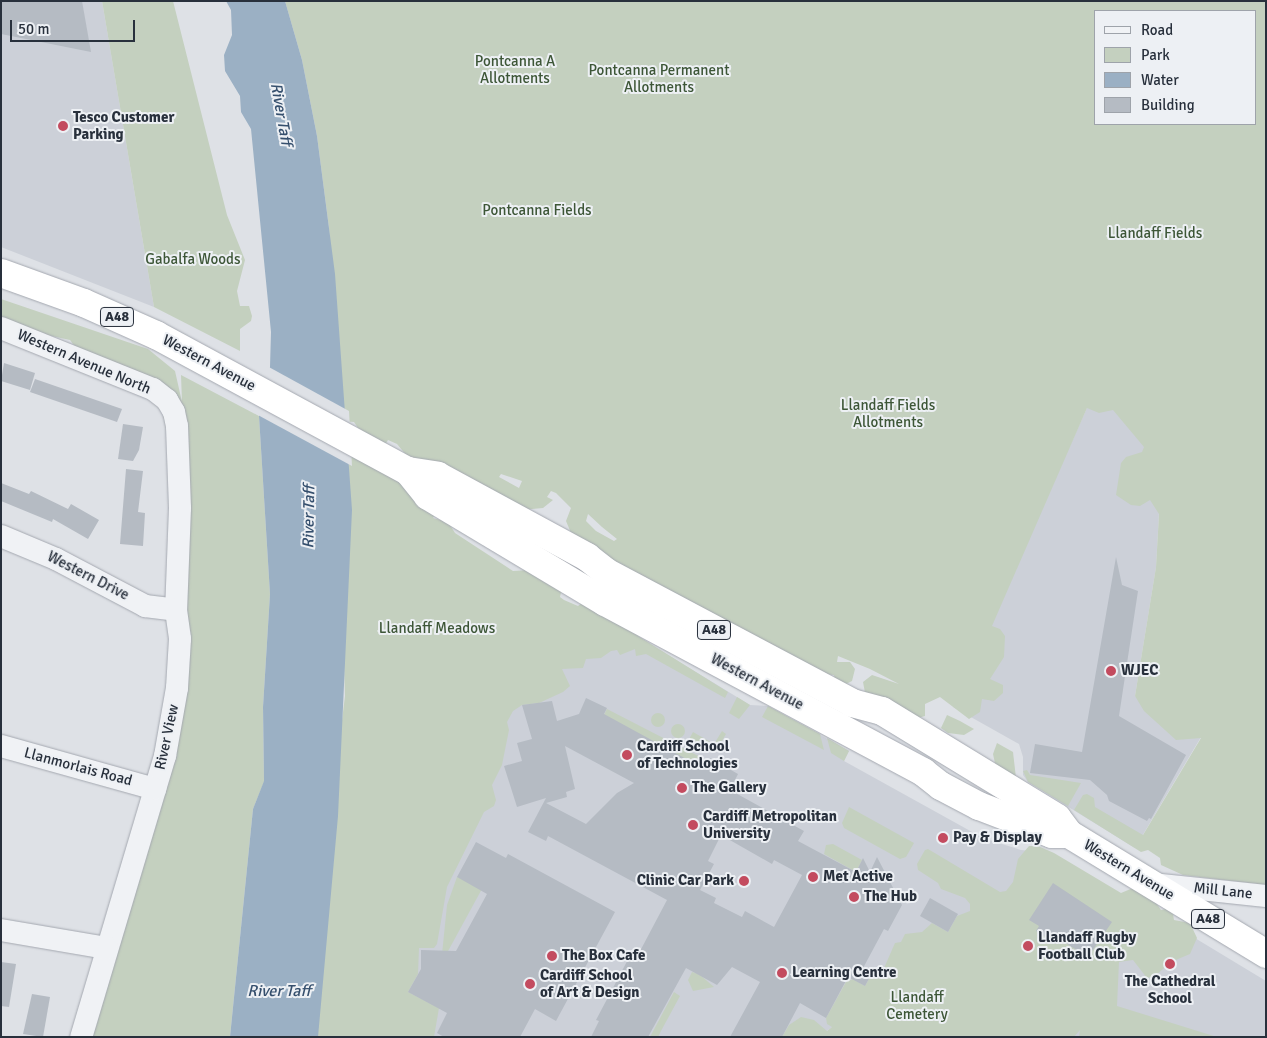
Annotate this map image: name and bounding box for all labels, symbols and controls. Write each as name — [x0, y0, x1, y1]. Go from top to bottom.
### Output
scale bar — [12, 10, 138, 42]
legend — [1094, 10, 1257, 125]
text: 50 m — [18, 20, 49, 38]
text: Road — [1141, 21, 1173, 39]
text: Park — [1141, 46, 1170, 64]
park label: Pontcanna A Allotments — [475, 52, 555, 87]
park label: Pontcanna Permanent Allotments — [589, 61, 729, 96]
text: Water — [1141, 71, 1179, 89]
water label: River Taff — [266, 81, 296, 147]
text: Building — [1141, 96, 1195, 114]
place label: Tesco Customer Parking — [73, 108, 174, 143]
marker: Tesco Customer Parking — [57, 120, 69, 132]
park label: Pontcanna Fields — [482, 202, 592, 220]
park label: Llandaff Fields — [1108, 225, 1202, 243]
park label: Gabalfa Woods — [145, 251, 241, 269]
road number: A48 — [100, 306, 134, 328]
street label: Western Avenue North — [15, 326, 153, 398]
street label: Western Avenue — [159, 331, 259, 395]
park label: Llandaff Fields Allotments — [841, 396, 935, 431]
water label: River Taff — [299, 485, 319, 549]
street label: Western Drive — [44, 548, 132, 604]
road number: A48 — [696, 618, 732, 642]
park label: Llandaff Meadows — [379, 620, 495, 638]
street label: Western Avenue — [707, 650, 807, 714]
place label: WJEC — [1121, 662, 1158, 680]
marker: WJEC — [1105, 665, 1117, 677]
street label: River View — [151, 702, 183, 772]
place label: Cardiff School of Technologies — [637, 737, 738, 772]
street label: Llanmorlais Road — [22, 744, 134, 790]
marker: Cardiff School of Technologies — [621, 749, 633, 761]
place label: The Gallery — [692, 779, 767, 797]
marker: The Gallery — [676, 782, 688, 794]
place label: Cardiff Metropolitan University — [703, 807, 837, 842]
marker: Cardiff Metropolitan University — [687, 819, 699, 831]
place label: Pay & Display — [953, 829, 1042, 847]
marker: Pay & Display — [937, 832, 949, 844]
street label: Western Avenue — [1080, 836, 1178, 904]
place label: Met Active — [823, 868, 893, 886]
marker: Met Active — [807, 871, 819, 883]
place label: Clinic Car Park — [637, 872, 734, 890]
marker: Clinic Car Park — [738, 875, 750, 887]
street label: Mill Lane — [1193, 879, 1253, 903]
place label: The Hub — [864, 888, 917, 906]
marker: The Hub — [848, 891, 860, 903]
road number: A48 — [1190, 908, 1226, 931]
place label: Llandaff Rugby Football Club — [1038, 928, 1136, 963]
marker: Llandaff Rugby Football Club — [1022, 940, 1034, 952]
place label: The Box Cafe — [562, 947, 646, 965]
marker: The Box Cafe — [546, 950, 558, 962]
marker: The Cathedral School — [1164, 958, 1176, 970]
place label: Learning Centre — [792, 964, 897, 982]
place label: Cardiff School of Art & Design — [540, 966, 640, 1001]
marker: Learning Centre — [776, 967, 788, 979]
place label: The Cathedral School — [1125, 972, 1215, 1007]
marker: Cardiff School of Art & Design — [524, 978, 536, 990]
water label: River Taff — [247, 981, 311, 1001]
park label: Llandaff Cemetery — [886, 988, 948, 1023]

